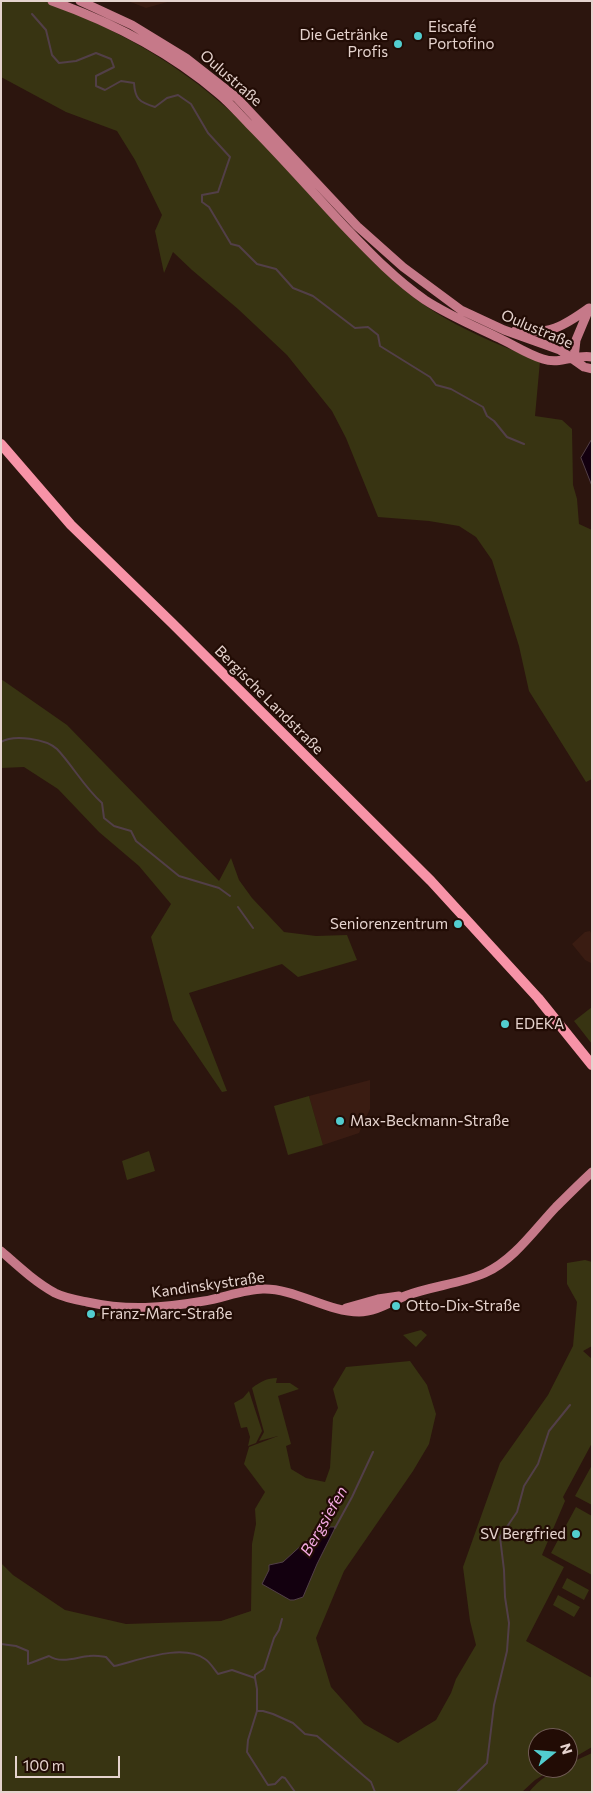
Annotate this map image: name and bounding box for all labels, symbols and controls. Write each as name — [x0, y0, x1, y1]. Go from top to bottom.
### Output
place label: Eiscafé Portofino — [428, 18, 494, 53]
place label: Die Getränke Profis — [299, 26, 388, 61]
marker: Eiscafé Portofino — [412, 30, 424, 42]
marker: Die Getränke Profis — [392, 38, 404, 50]
street label: Oulustraße — [196, 46, 266, 110]
street label: Oulustraße — [498, 306, 576, 352]
street label: Bergische Landstraße — [211, 642, 327, 758]
place label: Seniorenzentrum — [330, 915, 448, 933]
marker: Seniorenzentrum — [452, 918, 464, 930]
place label: EDEKA — [515, 1015, 564, 1033]
marker: EDEKA — [499, 1018, 511, 1030]
place label: Max-Beckmann-Straße — [350, 1112, 509, 1130]
marker: Max-Beckmann-Straße — [334, 1115, 346, 1127]
street label: Kandinskystraße — [150, 1268, 266, 1302]
place label: Otto-Dix-Straße — [406, 1297, 520, 1315]
marker: Otto-Dix-Straße — [390, 1300, 402, 1312]
place label: Franz-Marc-Straße — [101, 1305, 232, 1323]
marker: Franz-Marc-Straße — [85, 1308, 97, 1320]
water label: Bergsiefen — [296, 1483, 352, 1559]
place label: SV Bergfried — [480, 1525, 566, 1543]
marker: SV Bergfried — [570, 1528, 582, 1540]
north arrow — [528, 1728, 578, 1778]
text: N — [557, 1741, 577, 1756]
scale bar — [18, 1746, 122, 1778]
text: 100 m — [23, 1756, 65, 1774]

